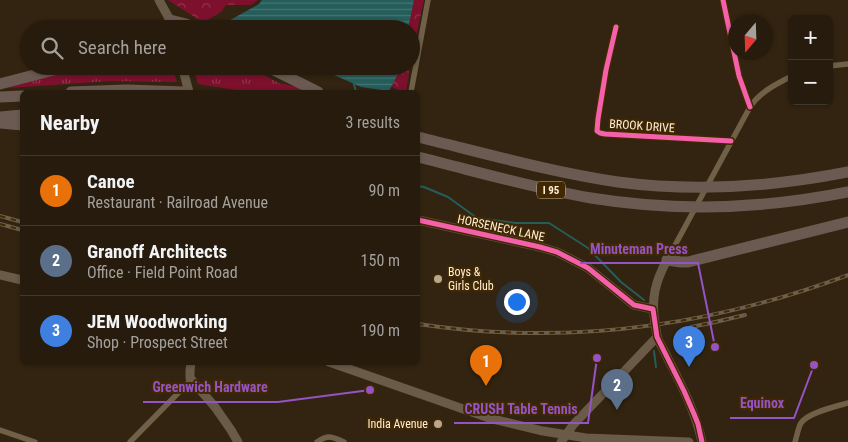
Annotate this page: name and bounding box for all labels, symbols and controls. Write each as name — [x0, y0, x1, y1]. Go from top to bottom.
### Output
north arrow — [728, 15, 773, 60]
map controls — [788, 15, 833, 105]
button: + — [788, 15, 833, 60]
search box — [20, 20, 420, 75]
icon: search — [38, 34, 66, 62]
text: Search here — [78, 36, 166, 59]
button: − — [788, 60, 833, 105]
text: Nearby — [40, 111, 99, 135]
text: 3 results — [345, 113, 400, 132]
street label: BROOK DRIVE — [609, 117, 675, 135]
text: Canoe — [87, 170, 135, 193]
text: 1 — [52, 181, 60, 200]
text: 90 m — [368, 181, 400, 200]
road number: I 95 — [537, 182, 565, 198]
text: Restaurant · Railroad Avenue — [87, 193, 268, 212]
street label: HORSENECK LANE — [456, 212, 546, 244]
callout: Minuteman Press — [580, 234, 698, 263]
text: Granoff Architects — [87, 240, 227, 263]
text: Minuteman Press — [590, 241, 688, 257]
text: 2 — [52, 251, 60, 270]
text: 150 m — [361, 251, 400, 270]
text: Office · Field Point Road — [87, 263, 238, 282]
place label: Boys & Girls Club — [448, 265, 494, 293]
marker: Boys & Girls Club — [432, 273, 444, 285]
your location — [504, 289, 530, 315]
text: JEM Woodworking — [87, 310, 227, 333]
text: 3 — [52, 321, 60, 340]
text: 190 m — [361, 321, 400, 340]
pin: 3 — [673, 326, 705, 367]
text: Shop · Prospect Street — [87, 333, 228, 352]
pin: 1 — [470, 345, 502, 386]
pin: 2 — [601, 369, 633, 410]
callout: Greenwich Hardware — [143, 373, 278, 402]
text: Greenwich Hardware — [152, 379, 268, 395]
callout: Equinox — [730, 389, 794, 418]
callout: CRUSH Table Tennis — [454, 394, 588, 423]
text: Equinox — [740, 395, 785, 411]
text: CRUSH Table Tennis — [464, 401, 578, 417]
place label: India Avenue — [367, 417, 428, 431]
marker: India Avenue — [432, 418, 444, 430]

